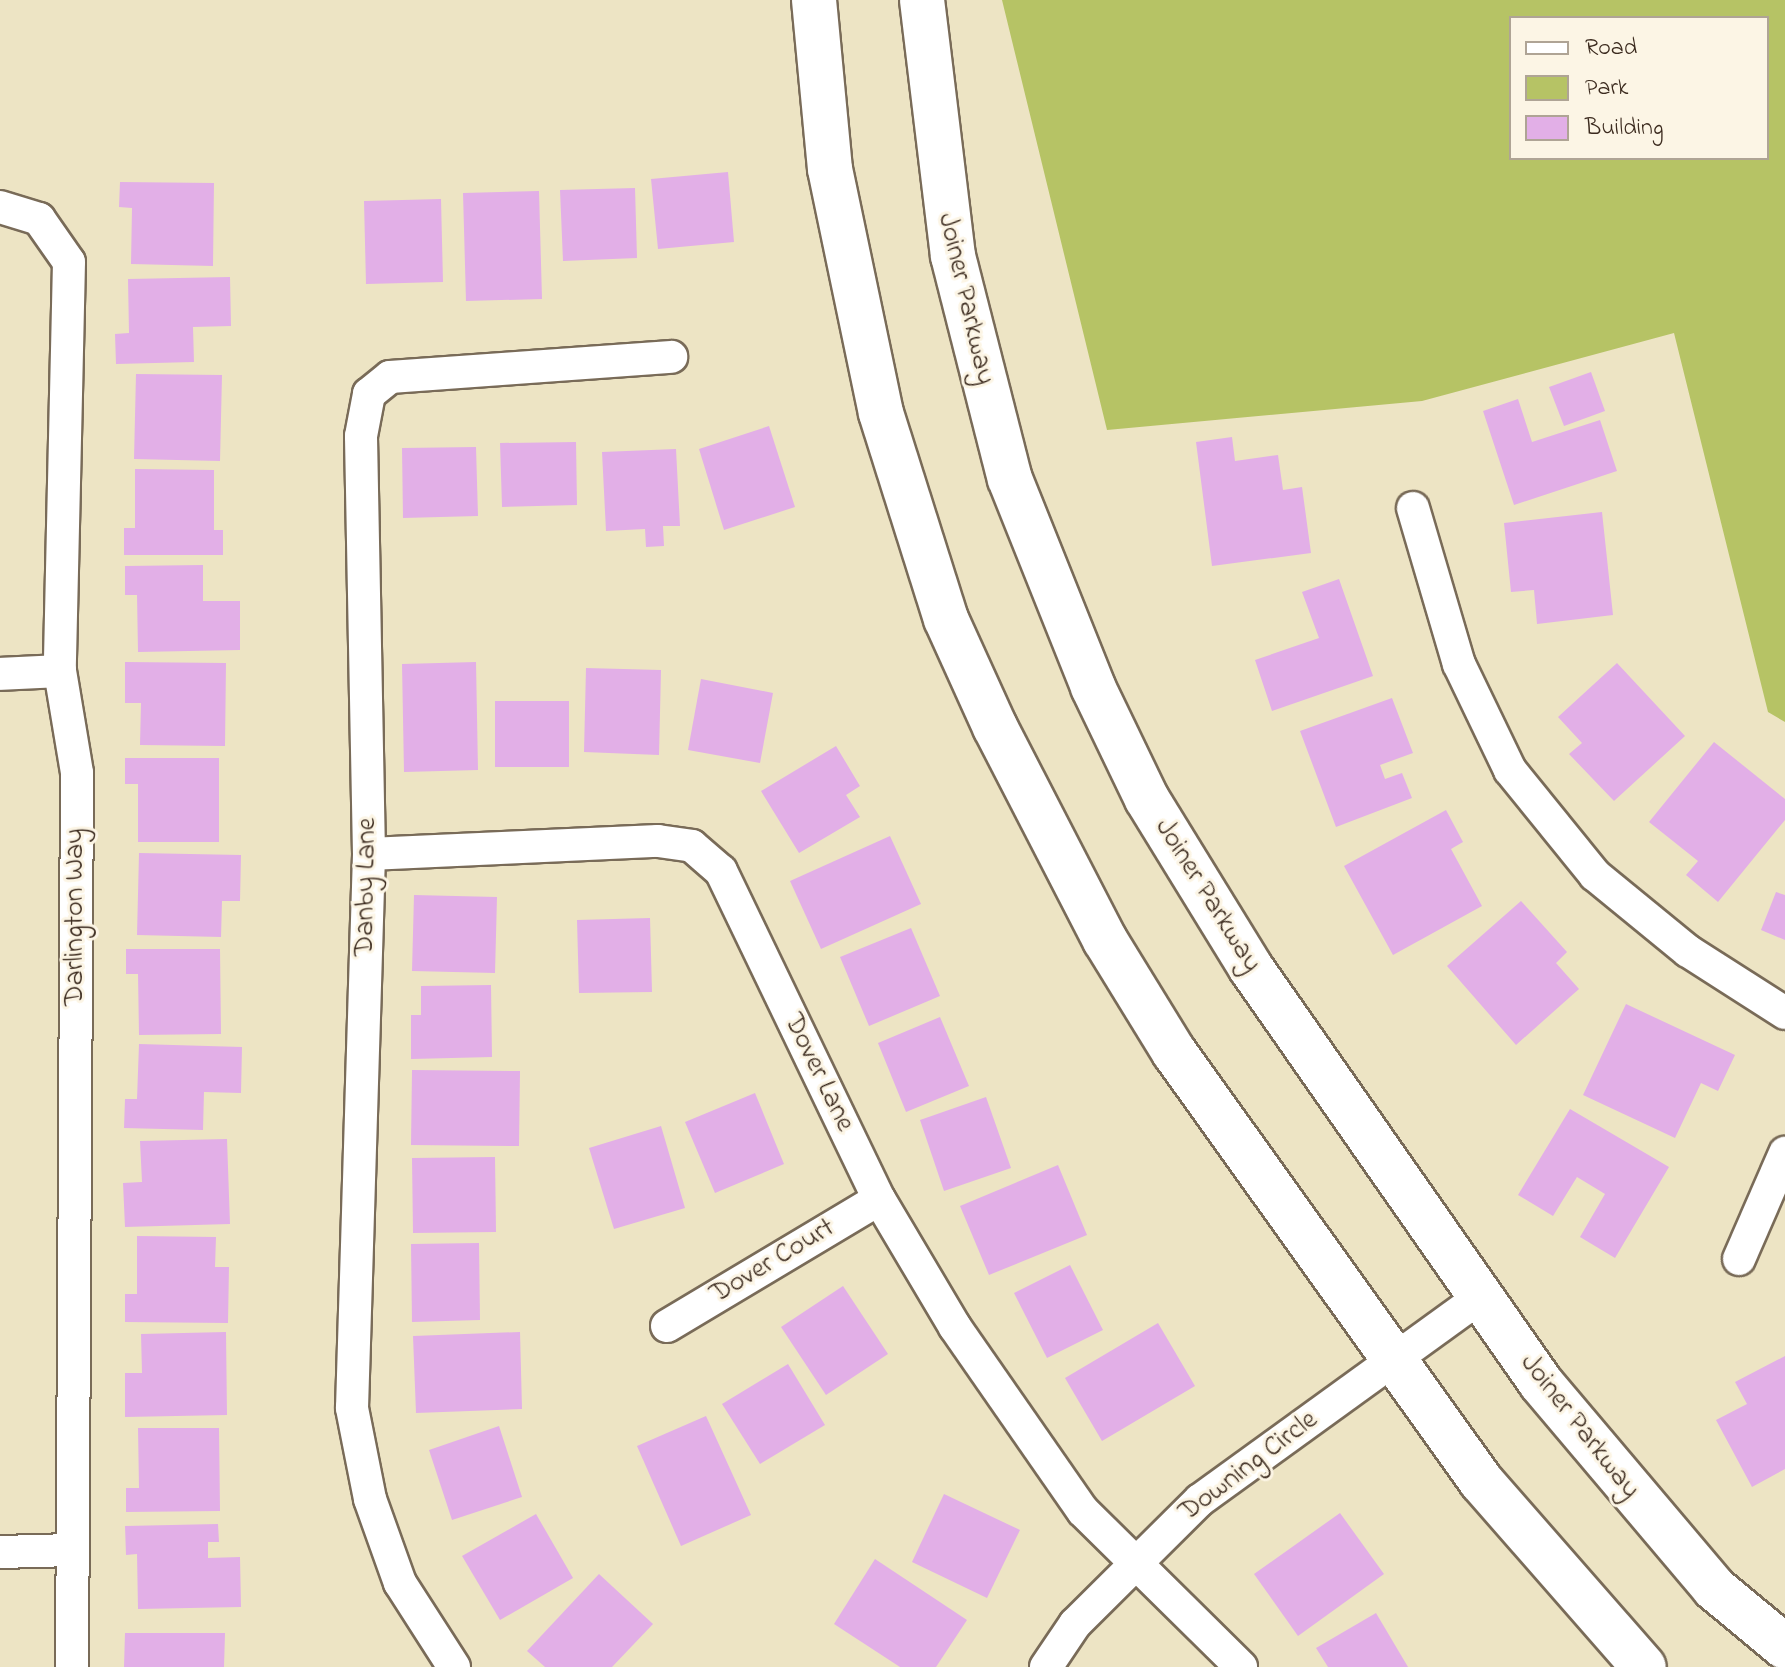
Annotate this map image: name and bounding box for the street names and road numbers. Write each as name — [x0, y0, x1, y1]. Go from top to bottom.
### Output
street label: Joiner Parkway — [929, 210, 1001, 388]
street label: Joiner Parkway — [1146, 813, 1268, 979]
street label: Danby Lane — [349, 817, 385, 957]
street label: Darlington Way — [59, 828, 93, 1006]
street label: Dover Lane — [775, 1009, 861, 1137]
street label: Dover Court — [705, 1212, 841, 1312]
street label: Joiner Parkway — [1512, 1348, 1646, 1506]
street label: Downing Circle — [1173, 1404, 1325, 1530]

